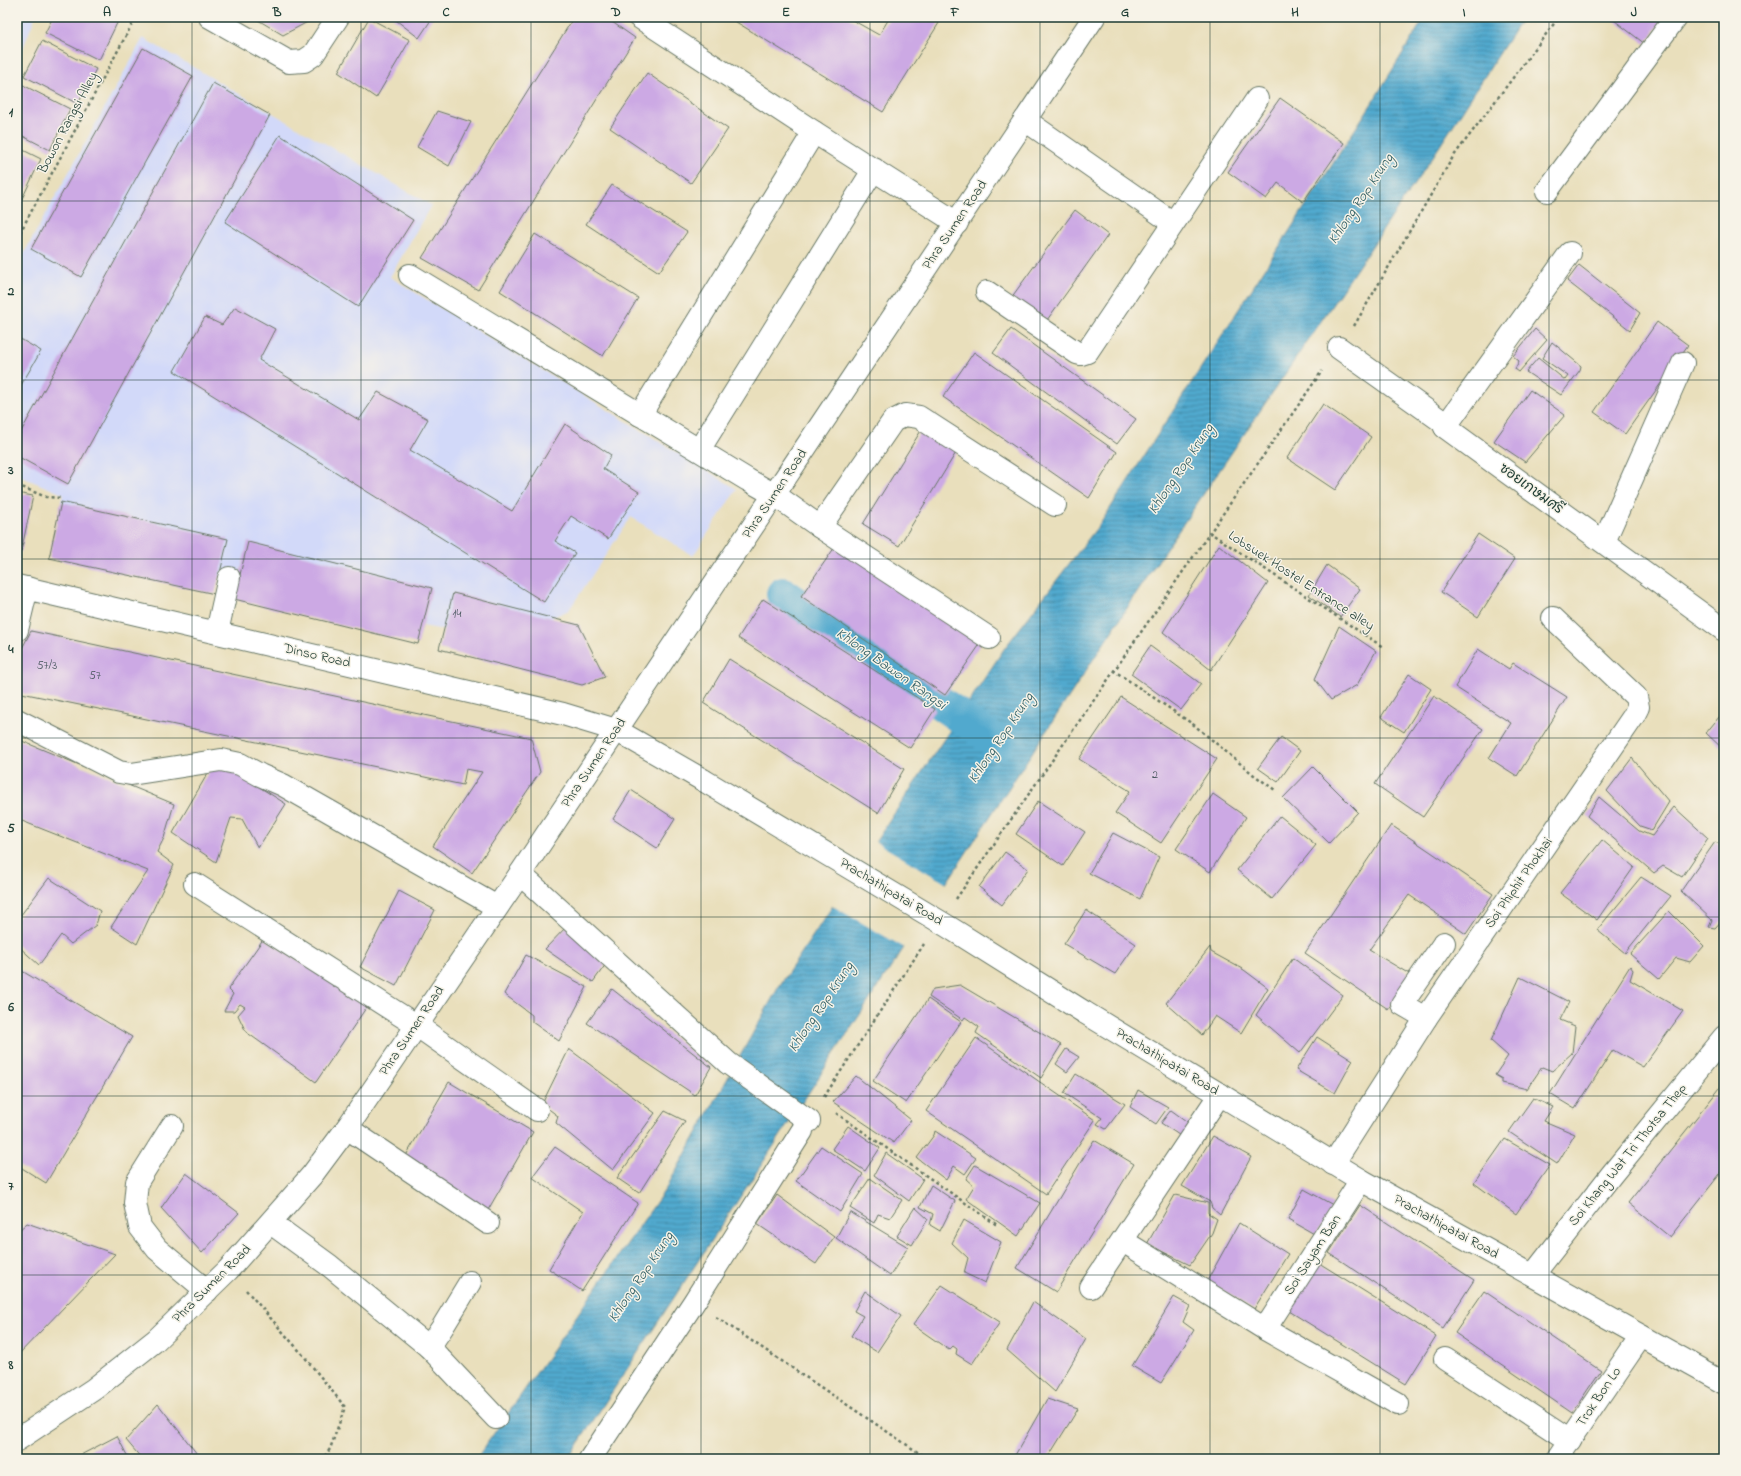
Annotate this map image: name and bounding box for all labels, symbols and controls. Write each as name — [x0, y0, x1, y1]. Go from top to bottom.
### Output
text: A — [103, 3, 111, 22]
text: B — [272, 3, 282, 22]
text: C — [442, 3, 450, 22]
text: D — [610, 3, 621, 22]
text: E — [782, 3, 790, 22]
text: F — [950, 3, 960, 22]
text: G — [1121, 3, 1129, 22]
text: H — [1291, 3, 1299, 22]
text: I — [1462, 3, 1466, 22]
text: J — [1631, 3, 1637, 22]
street label: Bowon Rangsi Alley — [32, 68, 105, 179]
text: 1 — [9, 103, 14, 122]
water label: Khlong Rop Krung — [1322, 149, 1401, 249]
street label: Phra Sumen Road — [917, 176, 993, 274]
text: 2 — [7, 282, 15, 301]
water label: Khlong Rop Krung — [1142, 419, 1221, 519]
street label: Phra Sumen Road — [737, 445, 813, 543]
street label: ซอยเกษมศรี — [1494, 458, 1568, 520]
text: 3 — [7, 461, 14, 480]
street label: Lobsuek Hostel Entrance alley — [1223, 526, 1379, 637]
house number: 14 — [453, 605, 461, 623]
water label: Khlong Bawon Rangsi — [831, 623, 952, 717]
street label: Dinso Road — [281, 638, 353, 674]
text: 4 — [7, 640, 14, 659]
house number: 57/3 — [37, 657, 57, 675]
house number: 57 — [89, 667, 101, 685]
water label: Khlong Rop Krung — [962, 688, 1041, 788]
street label: Phra Sumen Road — [556, 714, 632, 812]
house number: 2 — [1152, 766, 1158, 784]
text: 5 — [7, 819, 15, 838]
street label: Soi Phiphit Phokhai — [1480, 833, 1558, 933]
street label: Prachathipatai Road — [835, 853, 947, 931]
water label: Khlong Rop Krung — [782, 957, 861, 1057]
street label: Phra Sumen Road — [374, 982, 450, 1080]
text: 6 — [7, 998, 14, 1017]
street label: Prachathipatai Road — [1111, 1023, 1223, 1101]
street label: Soi Khang Wat Tri Thotsa Thep — [1564, 1079, 1693, 1232]
text: 7 — [8, 1177, 14, 1196]
street label: Prachathipatai Road — [1390, 1189, 1503, 1265]
street label: Soi Sayam Ban — [1279, 1210, 1348, 1300]
water label: Khlong Rop Krung — [602, 1227, 681, 1327]
street label: Phra Sumen Road — [168, 1240, 256, 1328]
text: 8 — [8, 1356, 14, 1375]
street label: Trok Bon Lo — [1571, 1363, 1627, 1431]

